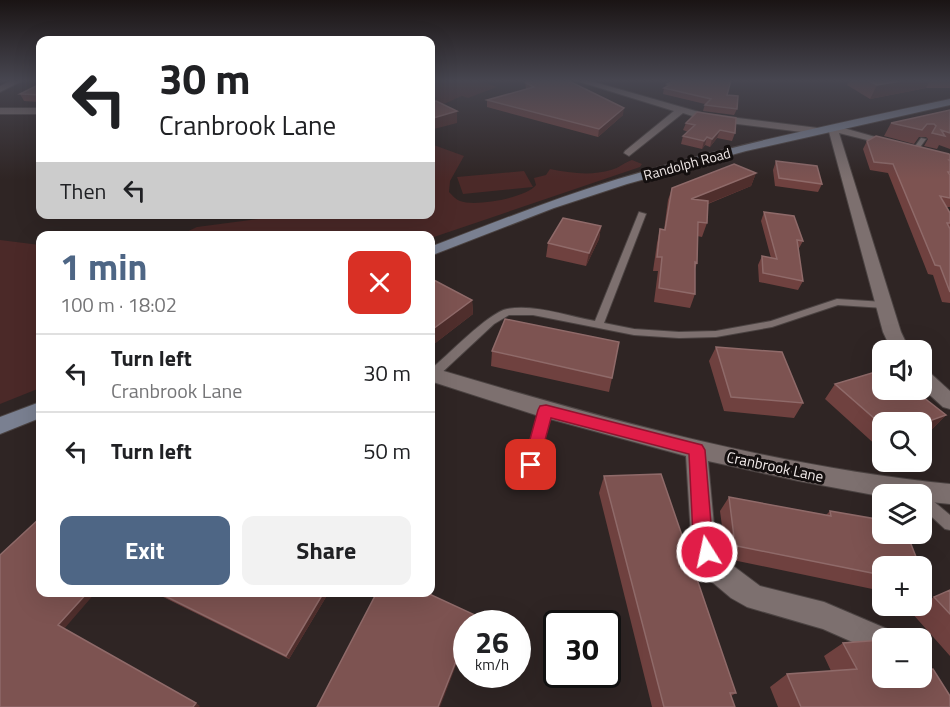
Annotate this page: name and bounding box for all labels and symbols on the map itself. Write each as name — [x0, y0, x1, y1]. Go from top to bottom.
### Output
street label: Randolph Road — [641, 142, 733, 185]
pin — [505, 439, 556, 490]
street label: Cranbrook Lane — [725, 445, 826, 488]
position arrow — [675, 520, 739, 584]
speed limit sign: 30 — [543, 610, 621, 688]

